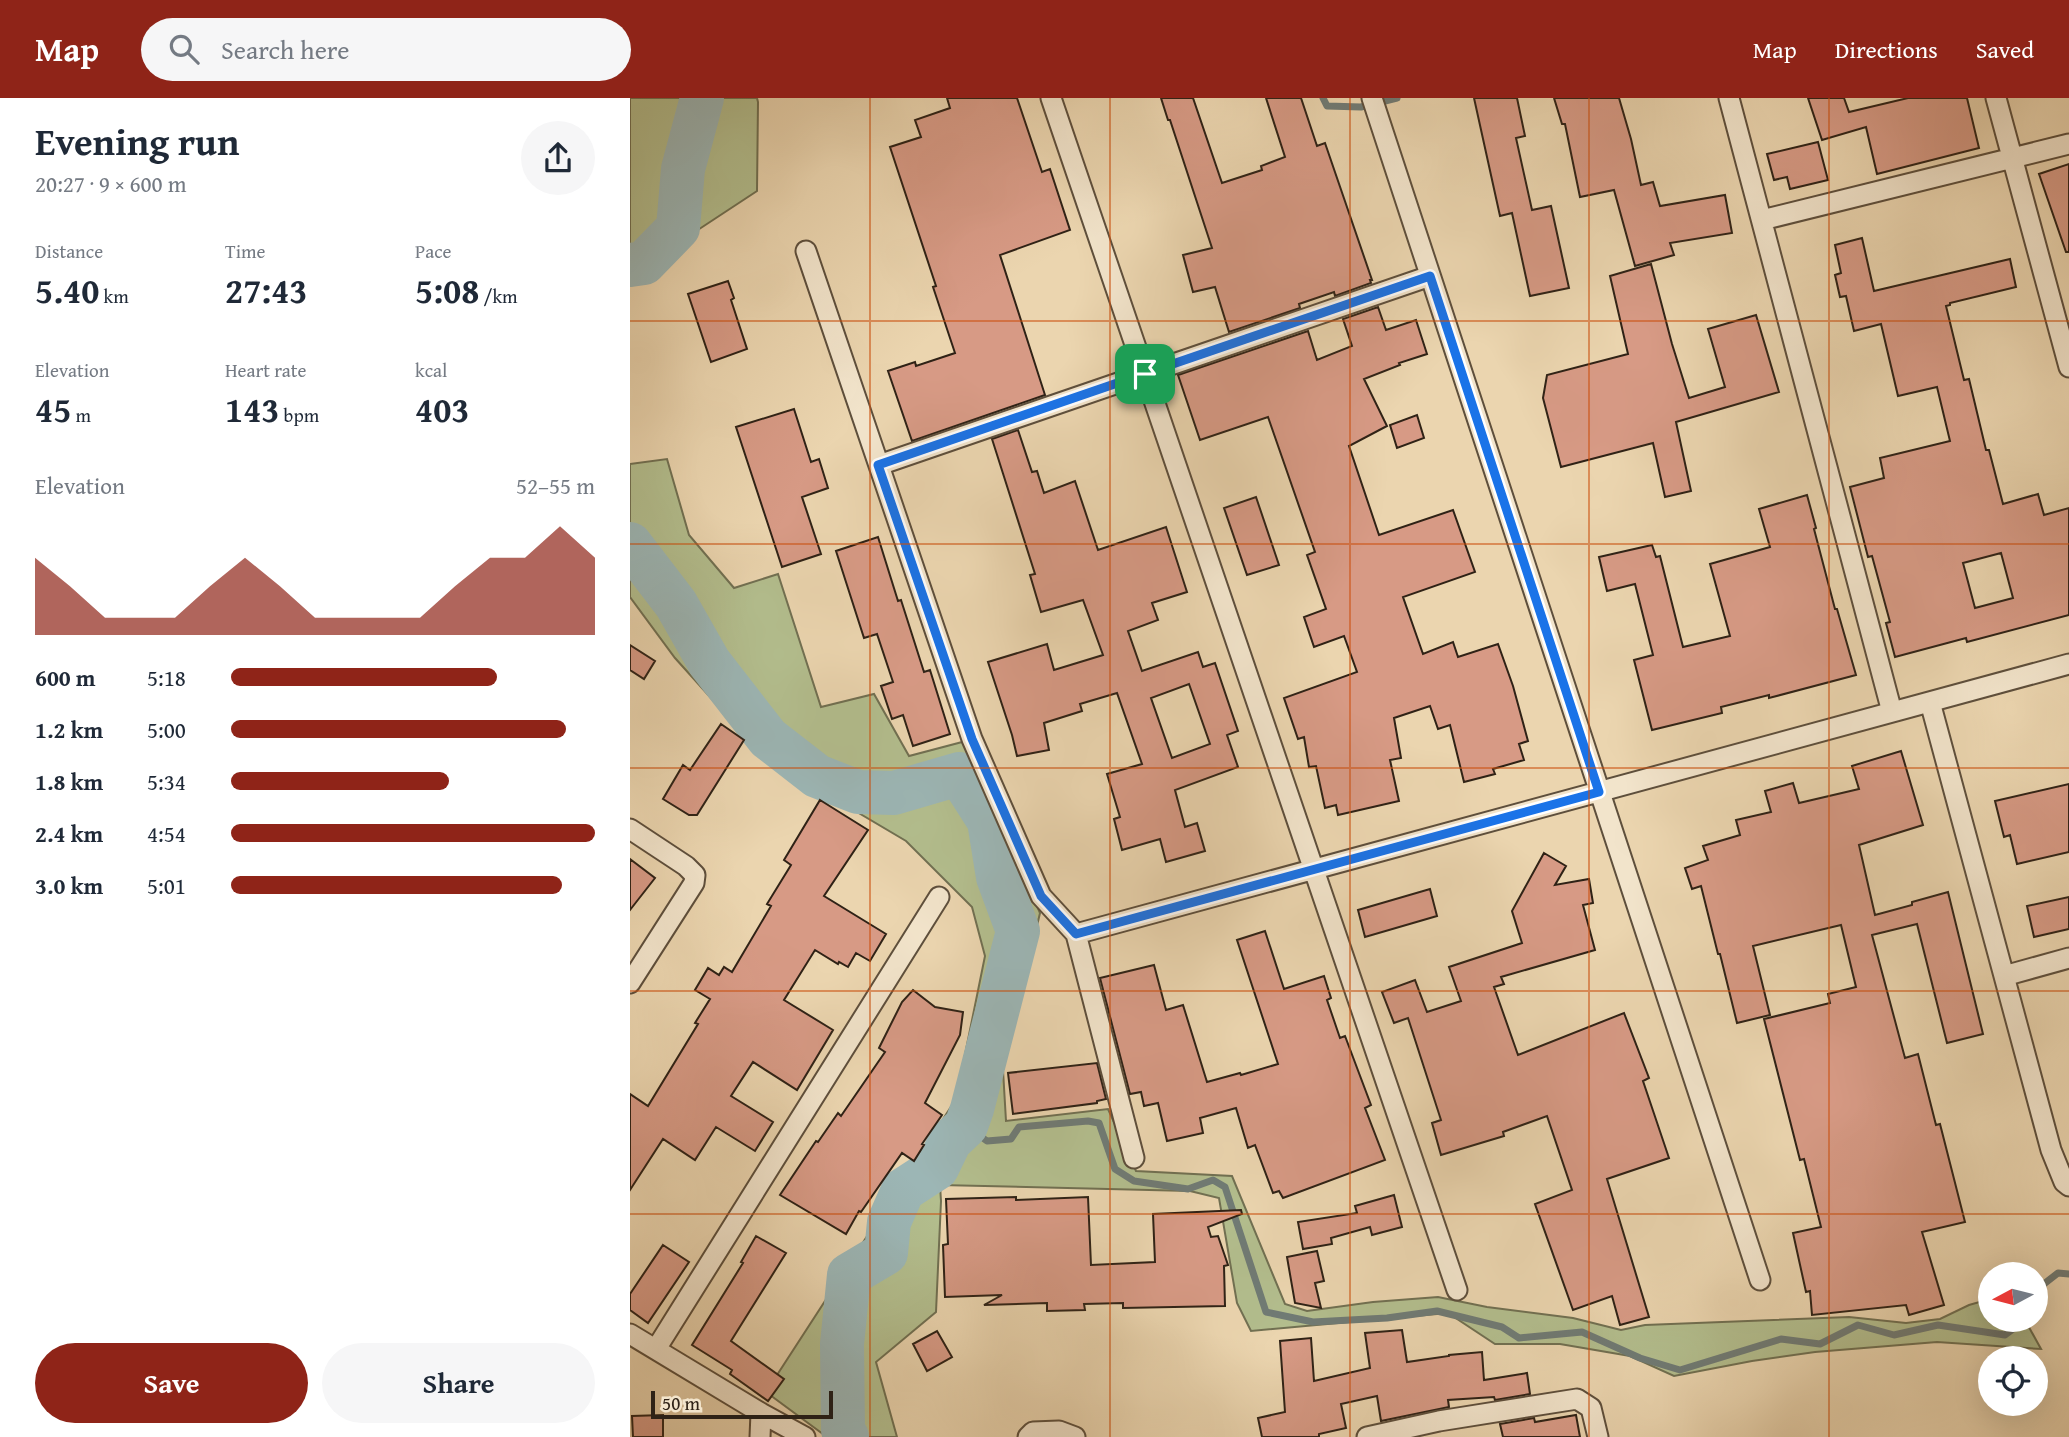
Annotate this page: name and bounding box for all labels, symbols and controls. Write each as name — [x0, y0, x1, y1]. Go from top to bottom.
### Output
search box — [141, 18, 631, 81]
text: Map — [35, 25, 99, 73]
icon: search — [165, 30, 203, 68]
text: Search here — [221, 30, 349, 69]
text: Map — [1753, 32, 1797, 67]
text: Directions — [1835, 32, 1938, 67]
text: Saved — [1976, 32, 2034, 67]
text: Evening run — [35, 113, 239, 169]
button: share — [521, 121, 595, 195]
text: 20:27 · 9 × 600 m — [35, 167, 187, 200]
text: Distance — [35, 237, 103, 265]
text: Time — [225, 237, 265, 265]
text: Pace — [415, 237, 452, 265]
text: 5.40 — [35, 265, 99, 316]
text: 27:43 — [225, 265, 307, 316]
text: 5:08 — [415, 265, 479, 316]
text: km — [99, 282, 129, 310]
text: /km — [479, 282, 518, 310]
pin — [1115, 344, 1175, 404]
icon: arrive — [1126, 355, 1164, 393]
text: Elevation — [35, 356, 109, 384]
text: Heart rate — [225, 356, 306, 384]
text: kcal — [415, 356, 447, 384]
text: 45 — [35, 384, 71, 435]
text: 143 — [225, 384, 279, 435]
text: 403 — [415, 384, 469, 435]
text: m — [71, 401, 91, 429]
text: bpm — [279, 401, 319, 429]
text: Elevation — [35, 469, 125, 502]
text: 52–55 m — [516, 469, 595, 502]
text: 600 m — [35, 661, 96, 694]
text: 5:18 — [147, 661, 186, 694]
text: 1.2 km — [35, 713, 103, 746]
text: 5:00 — [147, 713, 186, 746]
text: 1.8 km — [35, 765, 103, 798]
text: 5:34 — [147, 765, 186, 798]
text: 2.4 km — [35, 817, 103, 850]
text: 4:54 — [147, 817, 186, 850]
text: 3.0 km — [35, 869, 103, 902]
text: 5:01 — [147, 869, 186, 902]
north arrow — [1978, 1262, 2048, 1332]
map controls — [1978, 1262, 2048, 1416]
button: Save — [35, 1343, 308, 1423]
button: Share — [322, 1343, 595, 1423]
button: locate — [1978, 1346, 2048, 1416]
scale bar — [651, 1388, 833, 1420]
text: 50 m — [662, 1389, 700, 1417]

